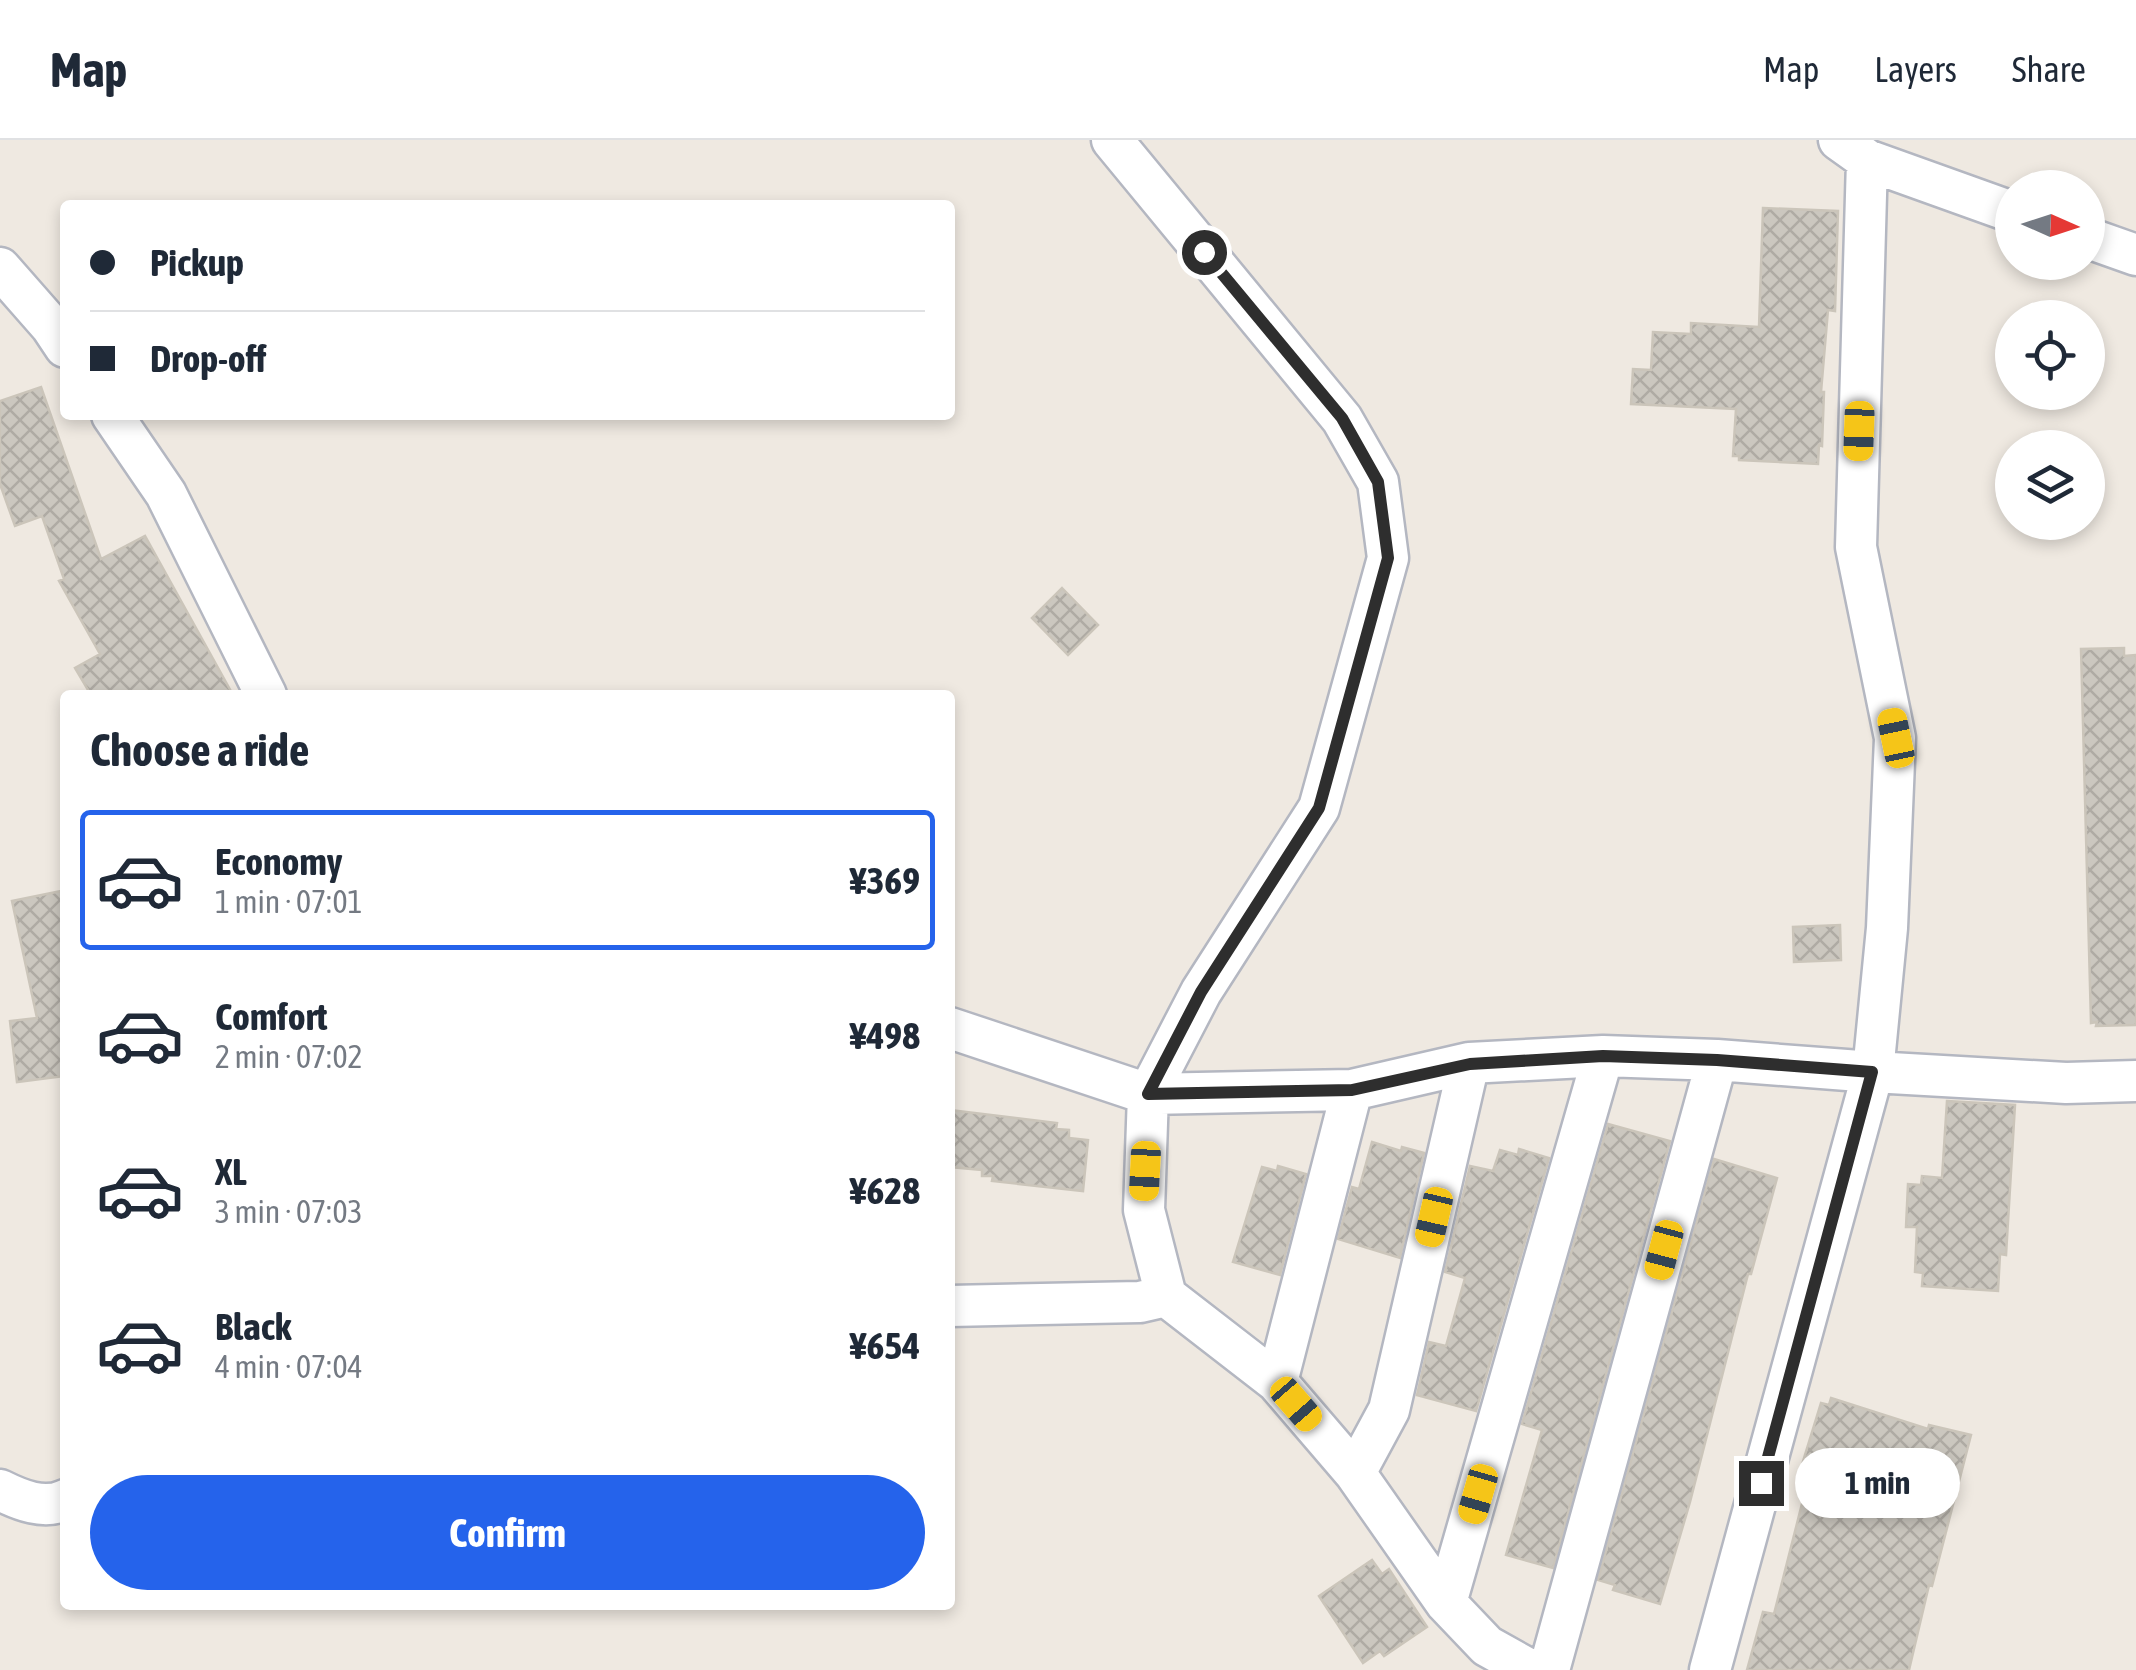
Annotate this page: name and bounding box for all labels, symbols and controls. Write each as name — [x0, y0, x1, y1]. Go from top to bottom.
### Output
text: Map — [50, 42, 127, 97]
text: Map — [1763, 49, 1819, 89]
text: Layers — [1874, 49, 1957, 89]
text: Share — [2012, 49, 2086, 89]
north arrow — [1995, 170, 2105, 280]
map controls — [1995, 170, 2105, 540]
route start — [1182, 230, 1227, 275]
text: Pickup — [150, 241, 244, 284]
button: locate — [1995, 300, 2105, 410]
text: Drop-off — [150, 337, 266, 380]
car — [1843, 400, 1875, 462]
button: layers — [1995, 430, 2105, 540]
car — [1875, 706, 1917, 770]
text: Choose a ride — [90, 724, 309, 776]
icon: car — [95, 835, 185, 925]
text: Economy — [215, 840, 342, 883]
text: ¥369 — [850, 859, 920, 902]
text: 1 min · 07:01 — [215, 883, 362, 920]
icon: car — [95, 990, 185, 1080]
text: Comfort — [215, 995, 327, 1038]
text: ¥498 — [850, 1014, 920, 1057]
text: 2 min · 07:02 — [215, 1038, 362, 1075]
car — [1128, 1140, 1162, 1202]
icon: car — [95, 1145, 185, 1235]
text: XL — [215, 1150, 247, 1193]
text: ¥628 — [850, 1169, 920, 1212]
car — [1413, 1184, 1455, 1250]
text: 3 min · 07:03 — [215, 1193, 362, 1230]
car — [1642, 1217, 1686, 1283]
icon: car — [95, 1300, 185, 1390]
text: Black — [215, 1305, 292, 1348]
text: ¥654 — [850, 1324, 920, 1367]
text: 4 min · 07:04 — [215, 1348, 362, 1385]
car — [1265, 1372, 1327, 1436]
callout: 1 min — [1796, 1448, 1961, 1518]
car — [1455, 1461, 1501, 1527]
route end — [1739, 1461, 1784, 1506]
text: 1 min — [1845, 1464, 1910, 1501]
button: Confirm — [90, 1475, 925, 1590]

